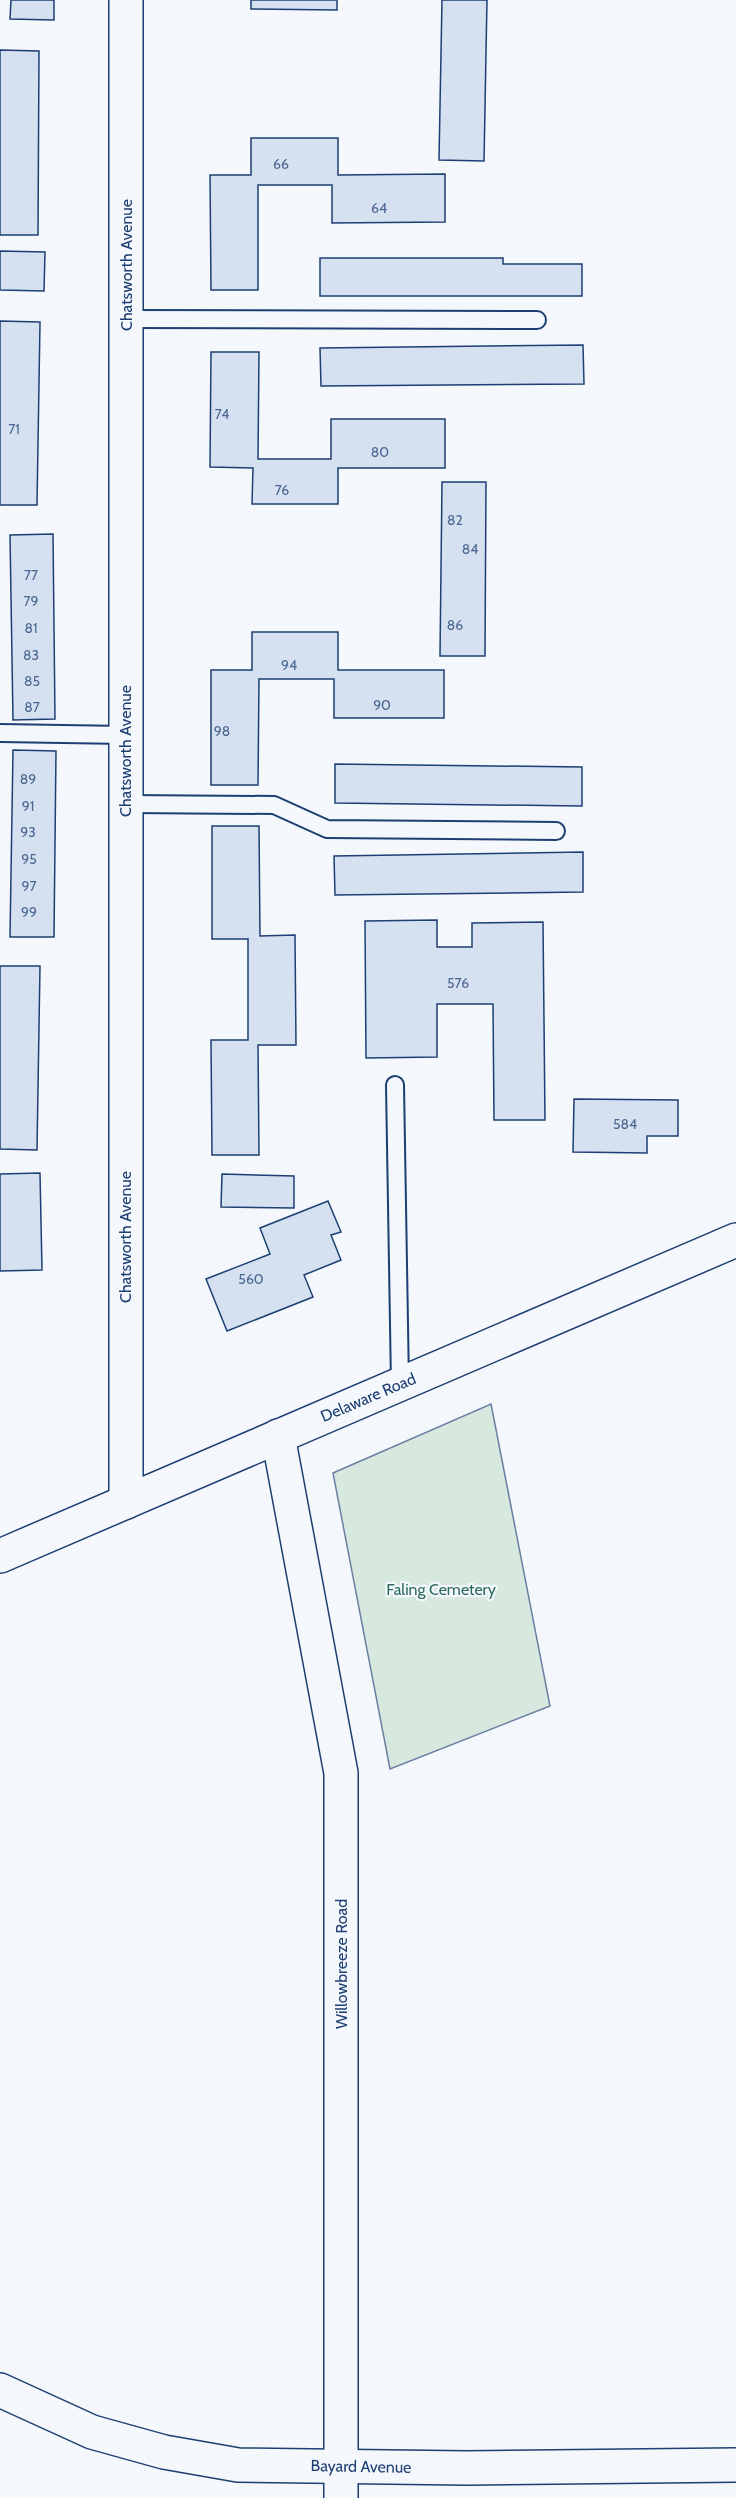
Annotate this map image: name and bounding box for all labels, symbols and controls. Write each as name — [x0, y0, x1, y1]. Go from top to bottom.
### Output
house number: 66 — [273, 155, 289, 173]
street label: Chatsworth Avenue — [117, 199, 136, 331]
house number: 64 — [371, 199, 387, 217]
house number: 74 — [215, 405, 229, 423]
house number: 71 — [8, 420, 20, 438]
house number: 80 — [371, 443, 389, 461]
house number: 76 — [275, 481, 289, 499]
house number: 82 — [447, 511, 463, 529]
house number: 84 — [462, 540, 478, 558]
house number: 77 — [24, 566, 38, 584]
house number: 79 — [24, 592, 39, 610]
house number: 86 — [447, 616, 463, 634]
house number: 81 — [24, 619, 38, 637]
house number: 83 — [23, 646, 39, 664]
house number: 94 — [281, 656, 297, 674]
house number: 85 — [24, 672, 40, 690]
street label: Chatsworth Avenue — [116, 685, 135, 817]
house number: 90 — [373, 696, 391, 714]
house number: 87 — [24, 698, 40, 716]
house number: 98 — [214, 722, 230, 740]
house number: 89 — [20, 770, 36, 788]
house number: 91 — [22, 797, 34, 815]
house number: 93 — [20, 823, 36, 841]
house number: 95 — [21, 850, 37, 868]
house number: 97 — [22, 877, 37, 895]
house number: 99 — [21, 903, 37, 921]
house number: 576 — [447, 974, 469, 992]
house number: 584 — [613, 1115, 637, 1133]
street label: Chatsworth Avenue — [116, 1171, 135, 1303]
house number: 560 — [238, 1270, 264, 1288]
street label: Delaware Road — [318, 1369, 419, 1426]
park label: Faling Cemetery — [386, 1580, 496, 1599]
street label: Willowbreeze Road — [332, 1899, 351, 2029]
street label: Bayard Avenue — [311, 2456, 411, 2477]

